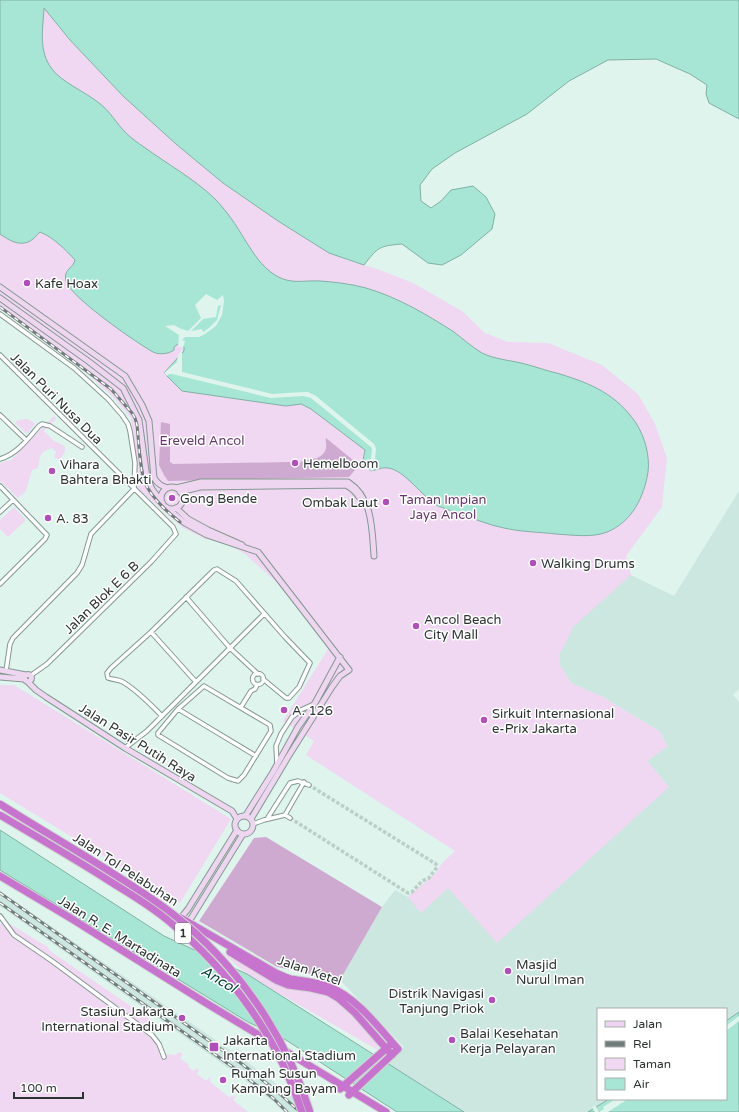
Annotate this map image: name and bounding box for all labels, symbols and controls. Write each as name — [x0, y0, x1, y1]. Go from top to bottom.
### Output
place label: Kafe Hoax — [35, 276, 98, 292]
marker: Kafe Hoax — [22, 278, 32, 288]
street label: Jalan Puri Nusa Dua — [7, 349, 106, 448]
park label: Ereveld Ancol — [160, 433, 244, 449]
place label: Hemelboom — [303, 456, 378, 472]
place label: Vihara Bahtera Bhakti — [60, 457, 151, 488]
marker: Hemelboom — [290, 458, 300, 468]
marker: Vihara Bahtera Bhakti — [47, 466, 57, 476]
place label: Gong Bende — [180, 491, 257, 507]
park label: Taman Impian Jaya Ancol — [400, 492, 486, 523]
marker: Gong Bende — [167, 493, 177, 503]
place label: Ombak Laut — [302, 495, 378, 511]
marker: Ombak Laut — [381, 497, 391, 507]
place label: A. 83 — [56, 511, 89, 527]
marker: A. 83 — [43, 513, 53, 523]
place label: Walking Drums — [541, 556, 635, 572]
street label: Jalan Blok E 6 B — [61, 558, 142, 638]
marker: Walking Drums — [528, 558, 538, 568]
place label: Ancol Beach City Mall — [424, 612, 501, 643]
marker: Ancol Beach City Mall — [411, 621, 421, 631]
street label: Jalan Pasir Putih Raya — [76, 700, 199, 786]
place label: A. 126 — [292, 703, 333, 719]
marker: A. 126 — [279, 705, 289, 715]
place label: Sirkuit Internasional e-Prix Jakarta — [492, 706, 614, 737]
marker: Sirkuit Internasional e-Prix Jakarta — [479, 715, 489, 725]
street label: Jalan Tol Pelabuhan — [70, 830, 181, 910]
street label: Jalan R. E. Martadinata — [55, 892, 184, 981]
road number: 1 — [175, 923, 191, 943]
street label: Jalan Ketel — [276, 953, 344, 989]
place label: Masjid Nurul Iman — [516, 957, 584, 988]
water label: Ancol — [198, 962, 241, 997]
marker: Masjid Nurul Iman — [503, 966, 513, 976]
place label: Distrik Navigasi Tanjung Priok — [389, 986, 484, 1017]
marker: Distrik Navigasi Tanjung Priok — [487, 995, 497, 1005]
place label: Stasiun Jakarta International Stadium — [41, 1004, 174, 1035]
legend — [597, 1008, 727, 1100]
marker: Stasiun Jakarta International Stadium — [177, 1013, 187, 1023]
text: Jalan — [633, 1017, 662, 1031]
place label: Balai Kesehatan Kerja Pelayaran — [460, 1026, 558, 1057]
place label: Jakarta International Stadium — [223, 1033, 356, 1064]
marker: Balai Kesehatan Kerja Pelayaran — [447, 1035, 457, 1045]
text: Rel — [633, 1037, 651, 1051]
marker: Jakarta International Stadium — [208, 1041, 220, 1053]
text: Taman — [633, 1057, 671, 1071]
place label: Rumah Susun Kampung Bayam — [231, 1066, 337, 1097]
scale bar — [14, 1074, 83, 1100]
marker: Rumah Susun Kampung Bayam — [218, 1075, 228, 1085]
text: Air — [633, 1077, 650, 1091]
text: 100 m — [20, 1081, 57, 1095]

